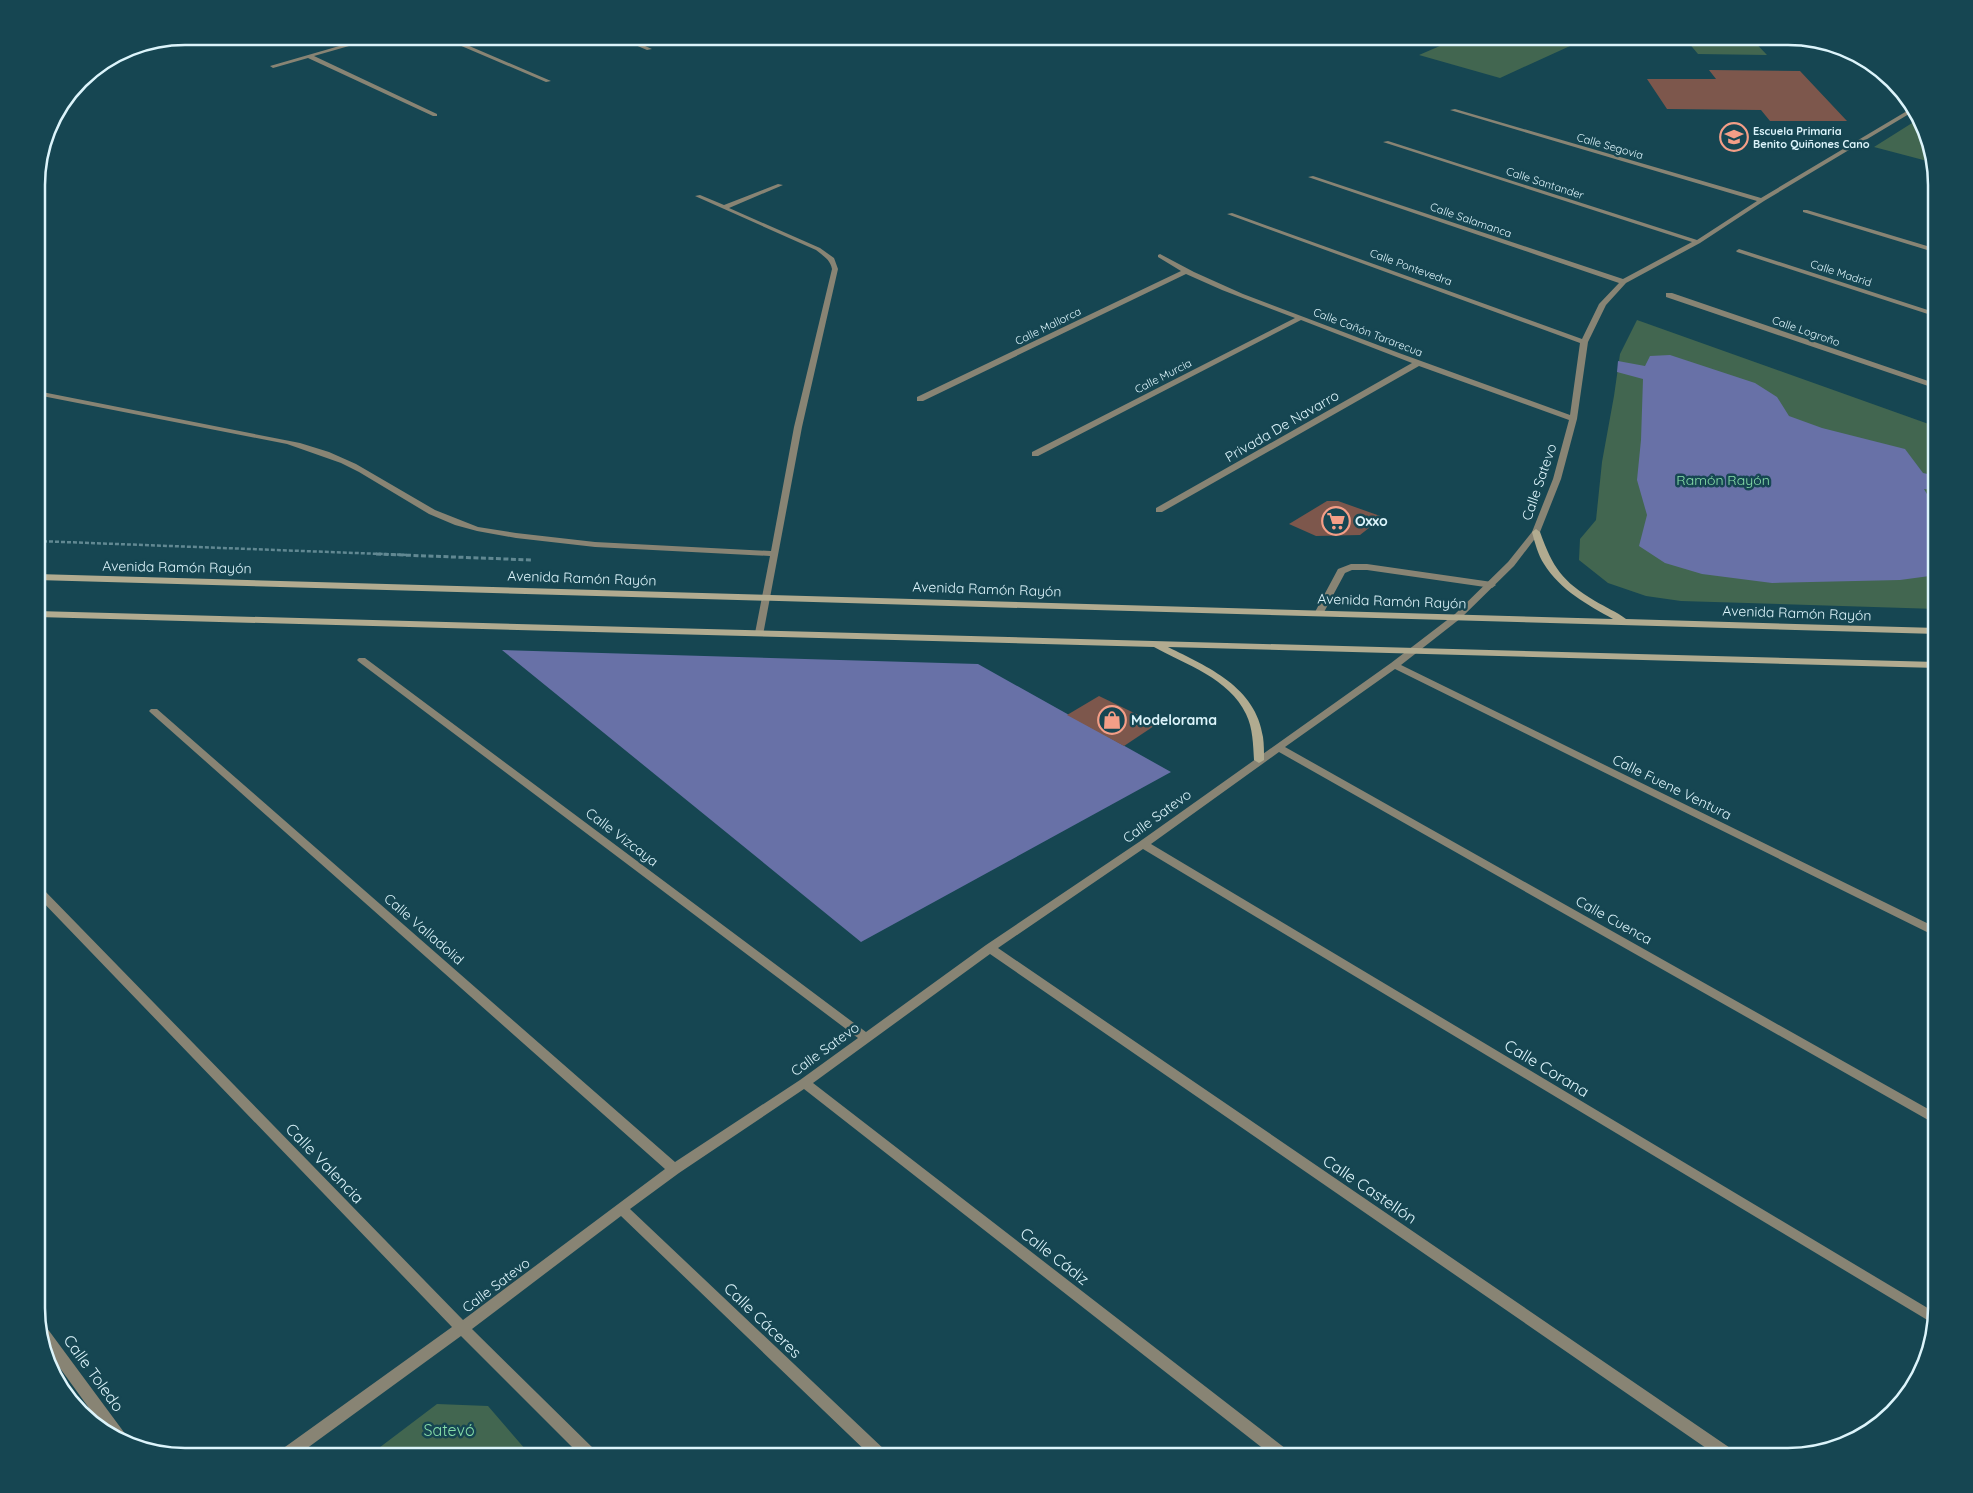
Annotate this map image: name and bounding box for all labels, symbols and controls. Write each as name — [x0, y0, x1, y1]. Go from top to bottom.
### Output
school or university icon: Escuela Primaria Benito Quiñones Cano — [1719, 122, 1749, 152]
place label: Escuela Primaria Benito Quiñones Cano — [1753, 124, 1870, 151]
street label: Calle Segovia — [1575, 130, 1645, 162]
street label: Calle Santander — [1504, 164, 1586, 202]
street label: Calle Salamanca — [1428, 199, 1514, 241]
street label: Calle Pontevedra — [1368, 246, 1454, 288]
street label: Calle Madrid — [1809, 256, 1873, 290]
street label: Calle Mallorca — [1013, 304, 1083, 348]
street label: Calle Cañón Tararecua — [1311, 305, 1425, 359]
street label: Calle Logroño — [1770, 313, 1842, 349]
street label: Calle Murcia — [1132, 356, 1194, 396]
street label: Privada De Navarro — [1222, 386, 1342, 466]
street label: Calle Satevo — [1517, 441, 1561, 523]
park label: Ramón Rayón — [1676, 471, 1770, 489]
supermarket icon: Oxxo — [1321, 506, 1351, 536]
place label: Oxxo — [1355, 512, 1388, 530]
street label: Avenida Ramón Rayón — [102, 557, 252, 577]
street label: Avenida Ramón Rayón — [507, 566, 657, 590]
street label: Avenida Ramón Rayón — [912, 577, 1062, 601]
street label: Avenida Ramón Rayón — [1317, 589, 1467, 613]
street label: Avenida Ramón Rayón — [1722, 601, 1872, 625]
shop icon: Modelorama — [1097, 705, 1127, 735]
place label: Modelorama — [1131, 711, 1217, 729]
street label: Calle Fuene Ventura — [1609, 750, 1735, 824]
street label: Calle Satevo — [1119, 785, 1195, 847]
street label: Calle Vizcaya — [582, 804, 662, 870]
street label: Calle Valladolid — [380, 889, 468, 969]
street label: Calle Cuenca — [1573, 892, 1655, 948]
street label: Calle Satevo — [787, 1018, 863, 1080]
street label: Calle Corana — [1501, 1035, 1593, 1101]
street label: Calle Valencia — [282, 1119, 368, 1207]
street label: Calle Castellón — [1319, 1150, 1421, 1228]
street label: Calle Cádiz — [1017, 1223, 1093, 1289]
street label: Calle Satevo — [459, 1254, 533, 1316]
street label: Calle Cáceres — [720, 1278, 806, 1362]
street label: Calle Toledo — [59, 1331, 129, 1415]
park label: Satevó — [423, 1420, 475, 1440]

